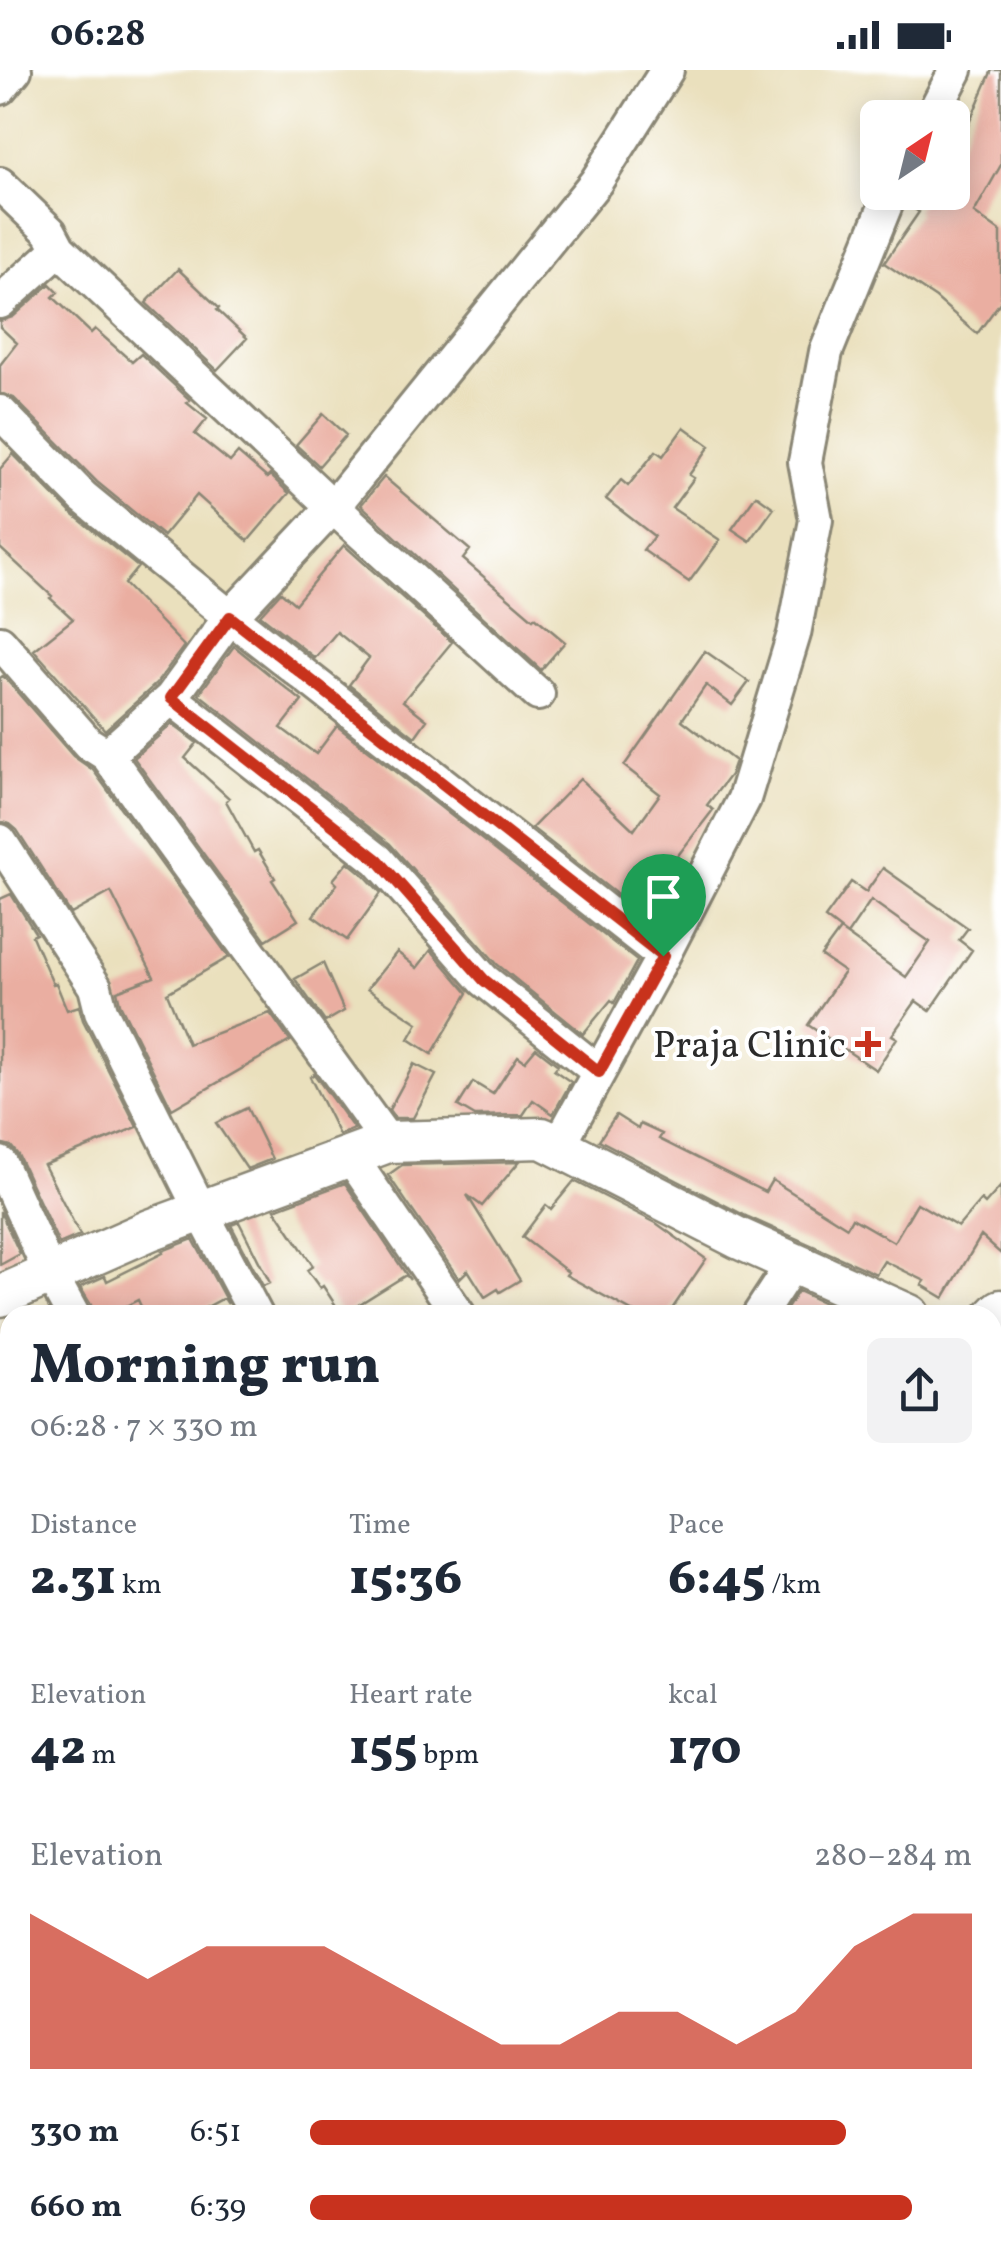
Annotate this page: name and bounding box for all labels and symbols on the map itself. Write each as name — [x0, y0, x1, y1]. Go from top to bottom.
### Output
north arrow — [860, 100, 970, 210]
pin — [621, 854, 706, 957]
place label: Praja Clinic — [653, 1021, 846, 1074]
marker: Praja Clinic — [855, 1031, 881, 1057]

